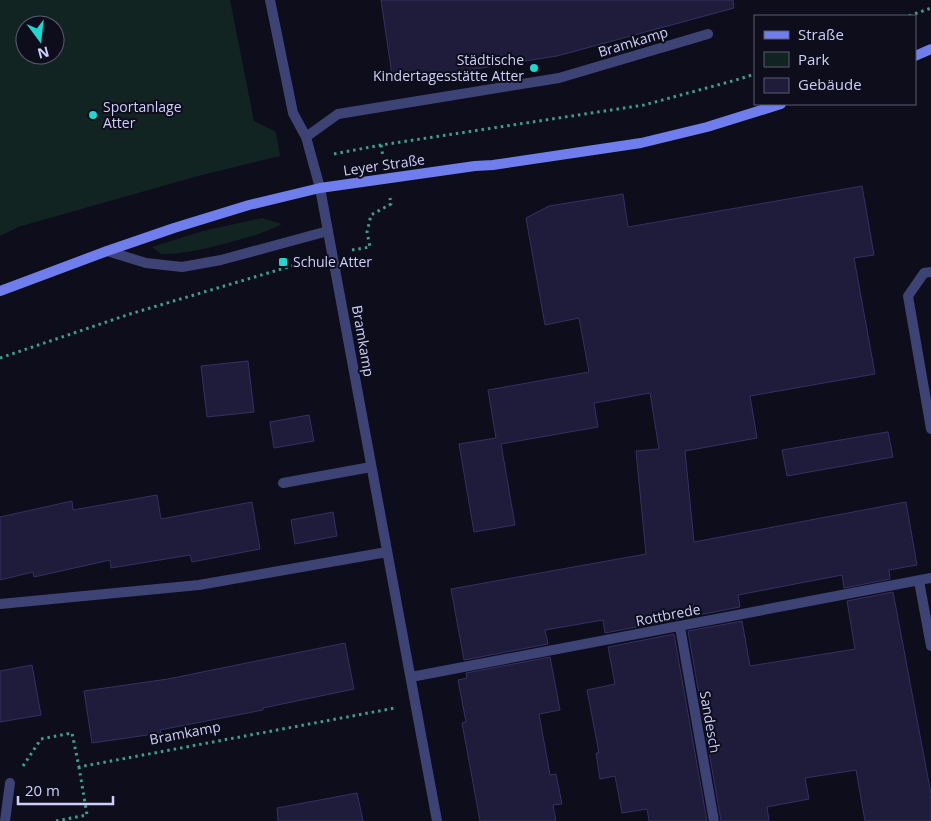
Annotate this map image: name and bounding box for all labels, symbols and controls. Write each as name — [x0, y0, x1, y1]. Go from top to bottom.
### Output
north arrow — [15, 15, 65, 65]
legend — [754, 15, 916, 105]
street label: Bramkamp — [596, 22, 670, 61]
text: Straße — [798, 24, 844, 44]
text: N — [36, 42, 51, 64]
text: Park — [798, 49, 829, 69]
place label: Städtische Kindertagesstätte Atter — [373, 50, 524, 85]
marker: Städtische Kindertagesstätte Atter — [528, 62, 540, 74]
text: Gebäude — [798, 74, 862, 94]
place label: Sportanlage Atter — [103, 97, 182, 132]
marker: Sportanlage Atter — [87, 109, 99, 121]
street label: Leyer Straße — [342, 149, 426, 180]
place label: Schule Atter — [293, 252, 372, 271]
marker: Schule Atter — [277, 256, 289, 268]
street label: Bramkamp — [348, 304, 379, 378]
street label: Rottbrede — [634, 599, 702, 630]
street label: Sandesch — [696, 690, 725, 754]
street label: Bramkamp — [148, 716, 222, 749]
scale bar — [18, 774, 112, 806]
text: 20 m — [25, 780, 60, 800]

